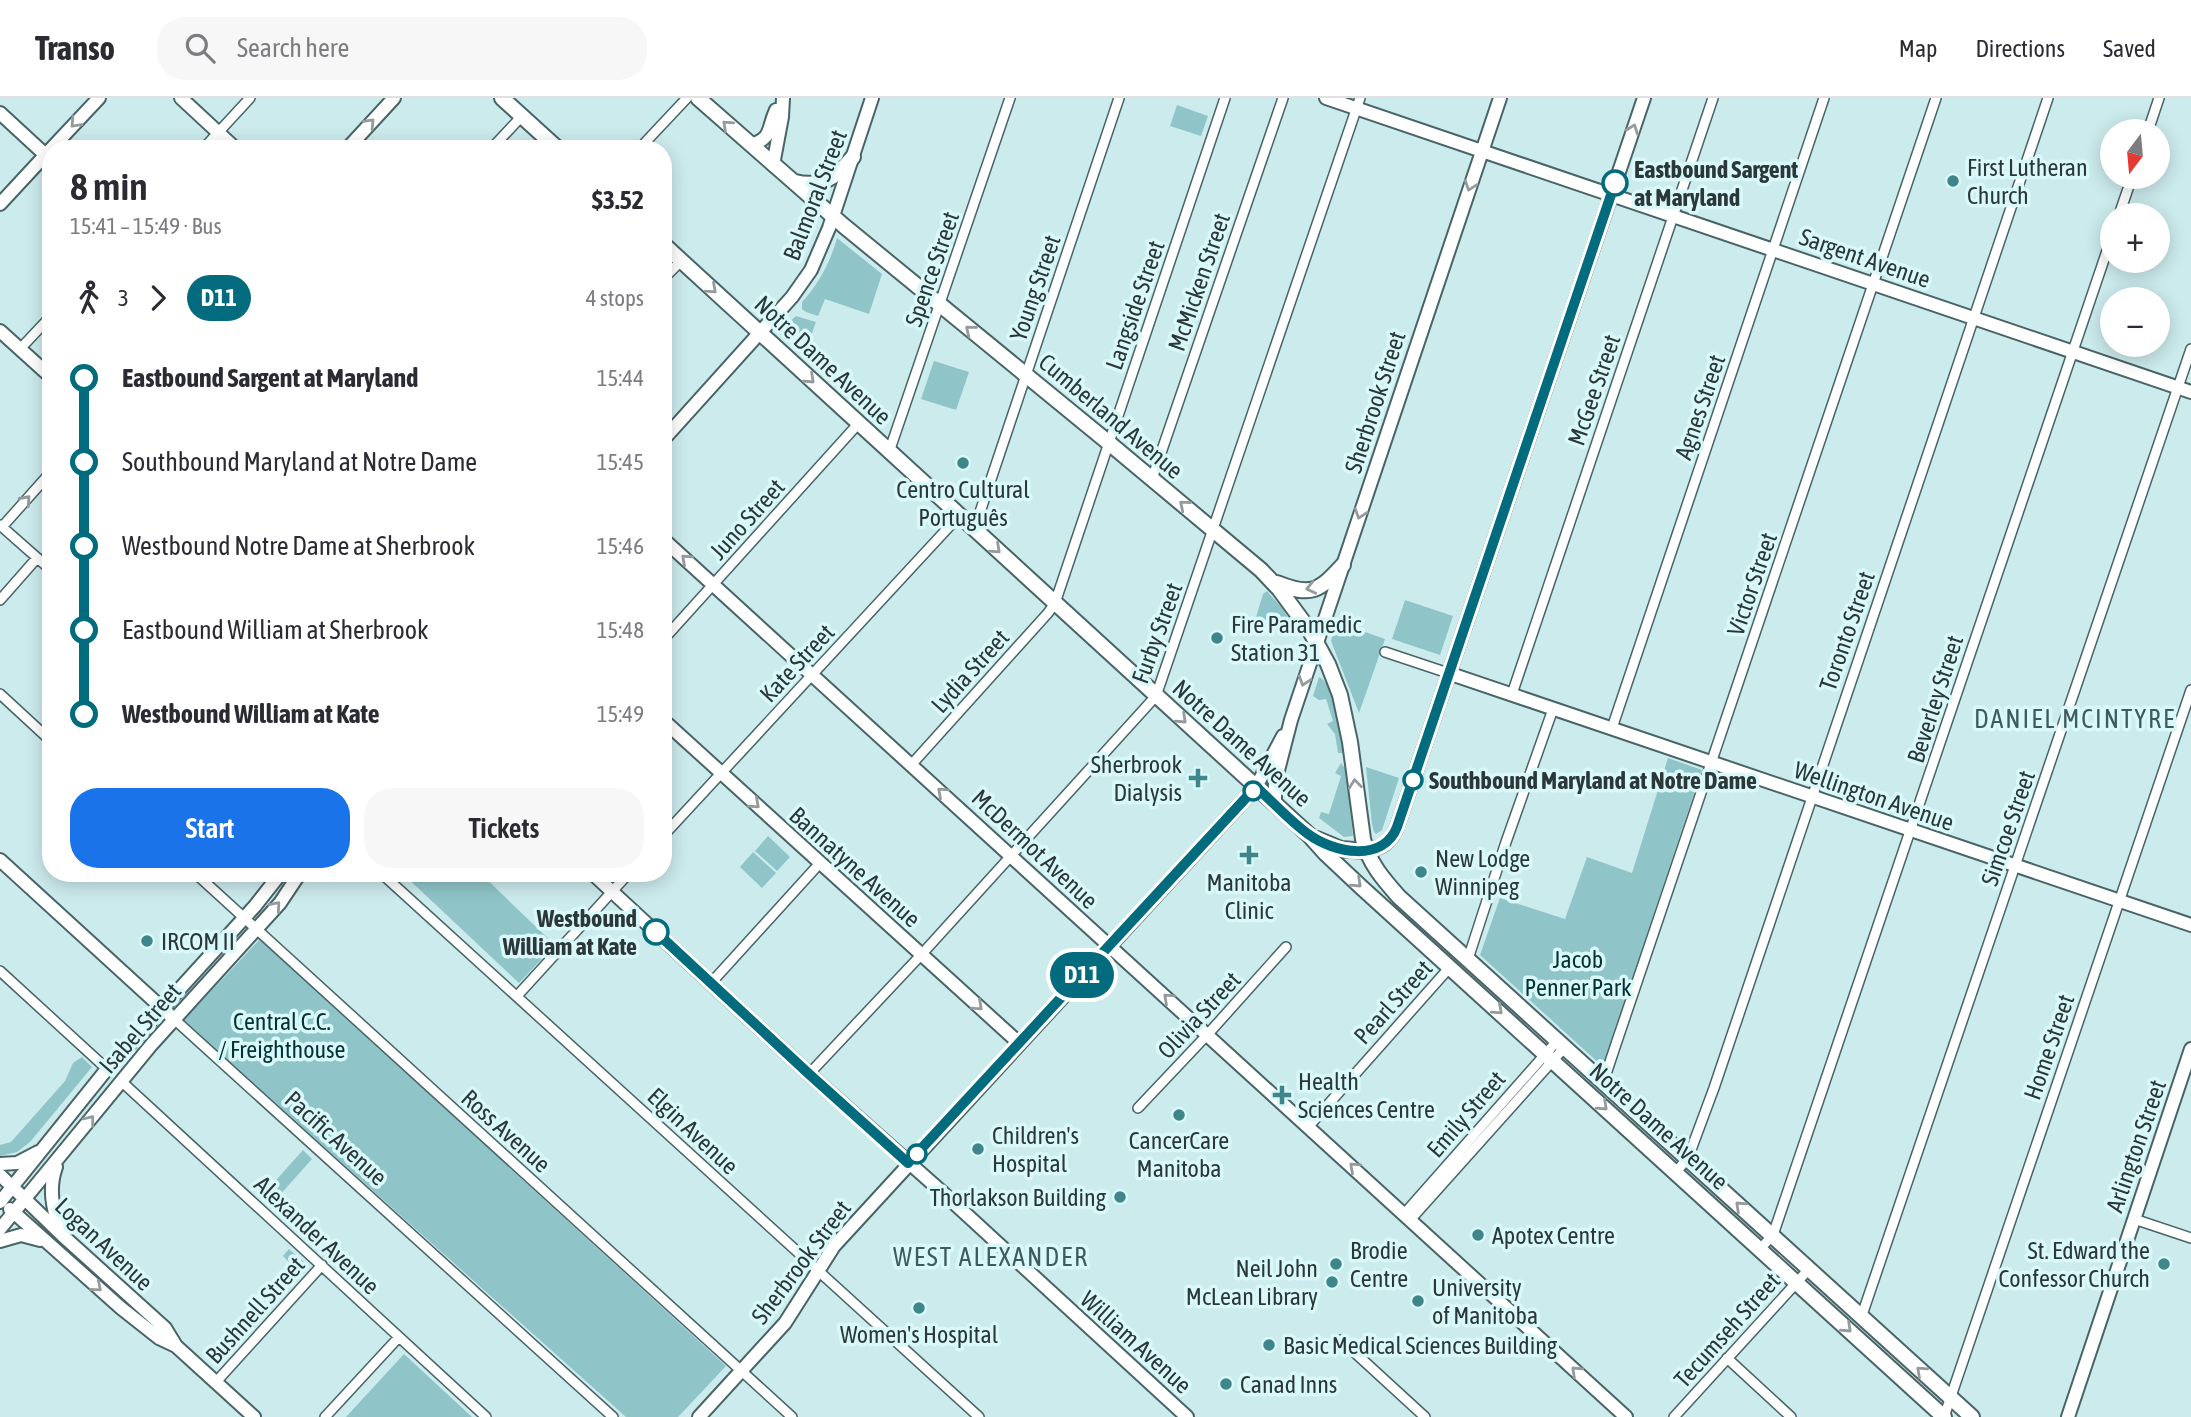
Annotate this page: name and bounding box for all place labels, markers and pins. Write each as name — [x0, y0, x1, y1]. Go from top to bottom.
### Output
place label: First Lutheran Church — [1967, 154, 2088, 209]
place label: Eastbound Sargent at Maryland — [1634, 156, 1798, 211]
marker: Eastbound Sargent at Maryland — [1602, 170, 1628, 196]
marker: First Lutheran Church — [1945, 173, 1961, 189]
marker: Centro Cultural Português — [955, 455, 971, 471]
place label: Centro Cultural Português — [896, 476, 1030, 531]
place label: Fire Paramedic Station 31 — [1231, 611, 1362, 666]
marker: Fire Paramedic Station 31 — [1209, 630, 1225, 646]
place label: Sherbrook Dialysis — [1091, 751, 1182, 806]
place label: Southbound Maryland at Notre Dame — [1429, 767, 1757, 794]
marker: Sherbrook Dialysis — [1188, 768, 1208, 788]
marker: Southbound Maryland at Notre Dame — [1403, 770, 1423, 790]
unlabelled marker — [1243, 781, 1263, 801]
marker: Manitoba Clinic — [1239, 845, 1259, 865]
place label: New Lodge Winnipeg — [1435, 845, 1530, 900]
marker: New Lodge Winnipeg — [1413, 864, 1429, 880]
place label: Manitoba Clinic — [1207, 869, 1291, 924]
place label: Westbound William at Kate — [502, 905, 637, 960]
marker: Westbound William at Kate — [643, 919, 669, 945]
place label: IRCOM II — [161, 928, 235, 955]
marker: IRCOM II — [139, 933, 155, 949]
place label: Health Sciences Centre — [1298, 1068, 1435, 1123]
marker: Health Sciences Centre — [1272, 1085, 1292, 1105]
marker: CancerCare Manitoba — [1171, 1107, 1187, 1123]
place label: Children's Hospital — [992, 1122, 1079, 1177]
place label: CancerCare Manitoba — [1129, 1127, 1229, 1182]
marker: Children's Hospital — [970, 1141, 986, 1157]
unlabelled marker — [907, 1144, 927, 1164]
place label: Thorlakson Building — [930, 1184, 1107, 1211]
marker: Thorlakson Building — [1112, 1189, 1128, 1205]
place label: Apotex Centre — [1492, 1222, 1615, 1249]
marker: Apotex Centre — [1470, 1227, 1486, 1243]
place label: Brodie Centre — [1350, 1237, 1408, 1292]
place label: St. Edward the Confessor Church — [1999, 1237, 2150, 1292]
place label: Neil John McLean Library — [1186, 1255, 1318, 1310]
marker: Brodie Centre — [1328, 1256, 1344, 1272]
marker: St. Edward the Confessor Church — [2156, 1256, 2172, 1272]
marker: Neil John McLean Library — [1324, 1274, 1340, 1290]
place label: University of Manitoba — [1432, 1274, 1538, 1329]
marker: University of Manitoba — [1410, 1293, 1426, 1309]
marker: Women's Hospital — [911, 1300, 927, 1316]
place label: Women's Hospital — [840, 1321, 999, 1348]
place label: Basic Medical Sciences Building — [1283, 1332, 1558, 1359]
marker: Basic Medical Sciences Building — [1261, 1337, 1277, 1353]
place label: Canad Inns — [1240, 1371, 1337, 1398]
marker: Canad Inns — [1218, 1376, 1234, 1392]

